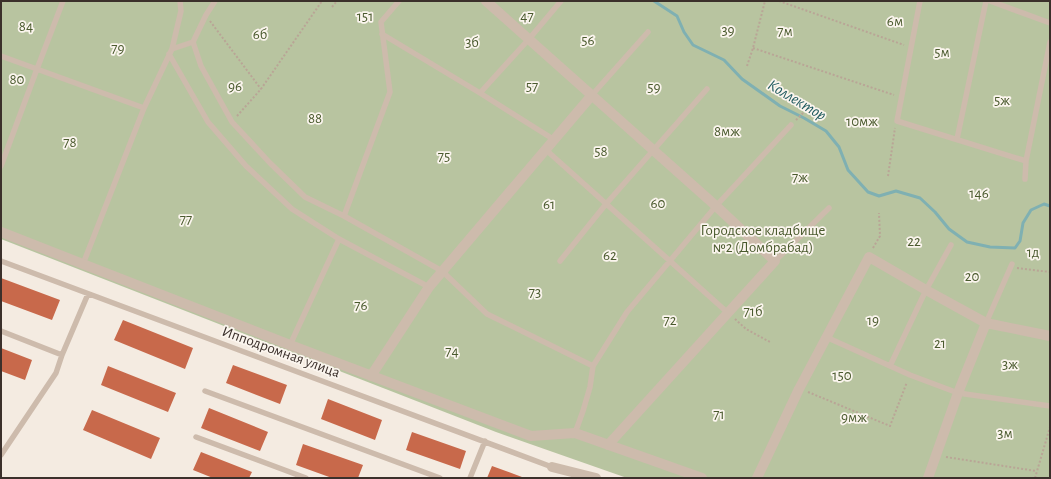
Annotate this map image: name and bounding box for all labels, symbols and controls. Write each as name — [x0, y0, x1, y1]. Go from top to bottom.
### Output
park label: 151 — [357, 9, 373, 24]
park label: 47 — [520, 9, 534, 24]
park label: 6м — [887, 14, 903, 29]
park label: 84 — [19, 19, 33, 34]
park label: 39 — [721, 23, 735, 38]
park label: 7м — [777, 24, 793, 39]
park label: 6б — [253, 27, 267, 42]
park label: 56 — [581, 33, 595, 48]
park label: 3б — [465, 35, 479, 50]
park label: 79 — [111, 41, 125, 56]
park label: 5м — [934, 45, 950, 60]
park label: 80 — [9, 72, 25, 87]
water label: Коллектор — [765, 77, 829, 124]
park label: 96 — [228, 79, 242, 94]
park label: 57 — [526, 79, 538, 94]
park label: 59 — [647, 80, 661, 95]
park label: 5ж — [994, 93, 1010, 108]
park label: 88 — [308, 111, 322, 126]
park label: 10мж — [846, 114, 878, 129]
park label: 8мж — [714, 124, 740, 139]
park label: 78 — [63, 135, 77, 150]
park label: 58 — [594, 144, 608, 159]
park label: 75 — [438, 149, 450, 164]
park label: 7ж — [792, 170, 808, 185]
park label: 146 — [969, 186, 989, 201]
park label: 60 — [651, 196, 666, 211]
park label: 61 — [543, 197, 555, 212]
park label: 77 — [180, 212, 192, 227]
park label: Городское кладбище №2 (Домбрабад) — [701, 223, 826, 255]
park label: 22 — [907, 234, 921, 249]
park label: 1д — [1027, 245, 1039, 260]
park label: 62 — [603, 248, 617, 263]
park label: 20 — [965, 269, 979, 284]
park label: 73 — [529, 285, 541, 300]
park label: 76 — [354, 298, 368, 313]
park label: 71б — [744, 304, 762, 319]
park label: 72 — [663, 313, 677, 328]
park label: 19 — [867, 313, 879, 328]
street label: Ипподромная улица — [220, 324, 342, 380]
park label: 21 — [934, 336, 946, 351]
park label: 74 — [445, 344, 459, 359]
park label: 3ж — [1002, 357, 1018, 372]
park label: 150 — [832, 368, 852, 383]
park label: 71 — [713, 407, 725, 422]
park label: 9мж — [841, 410, 867, 425]
park label: 3м — [997, 426, 1013, 441]

